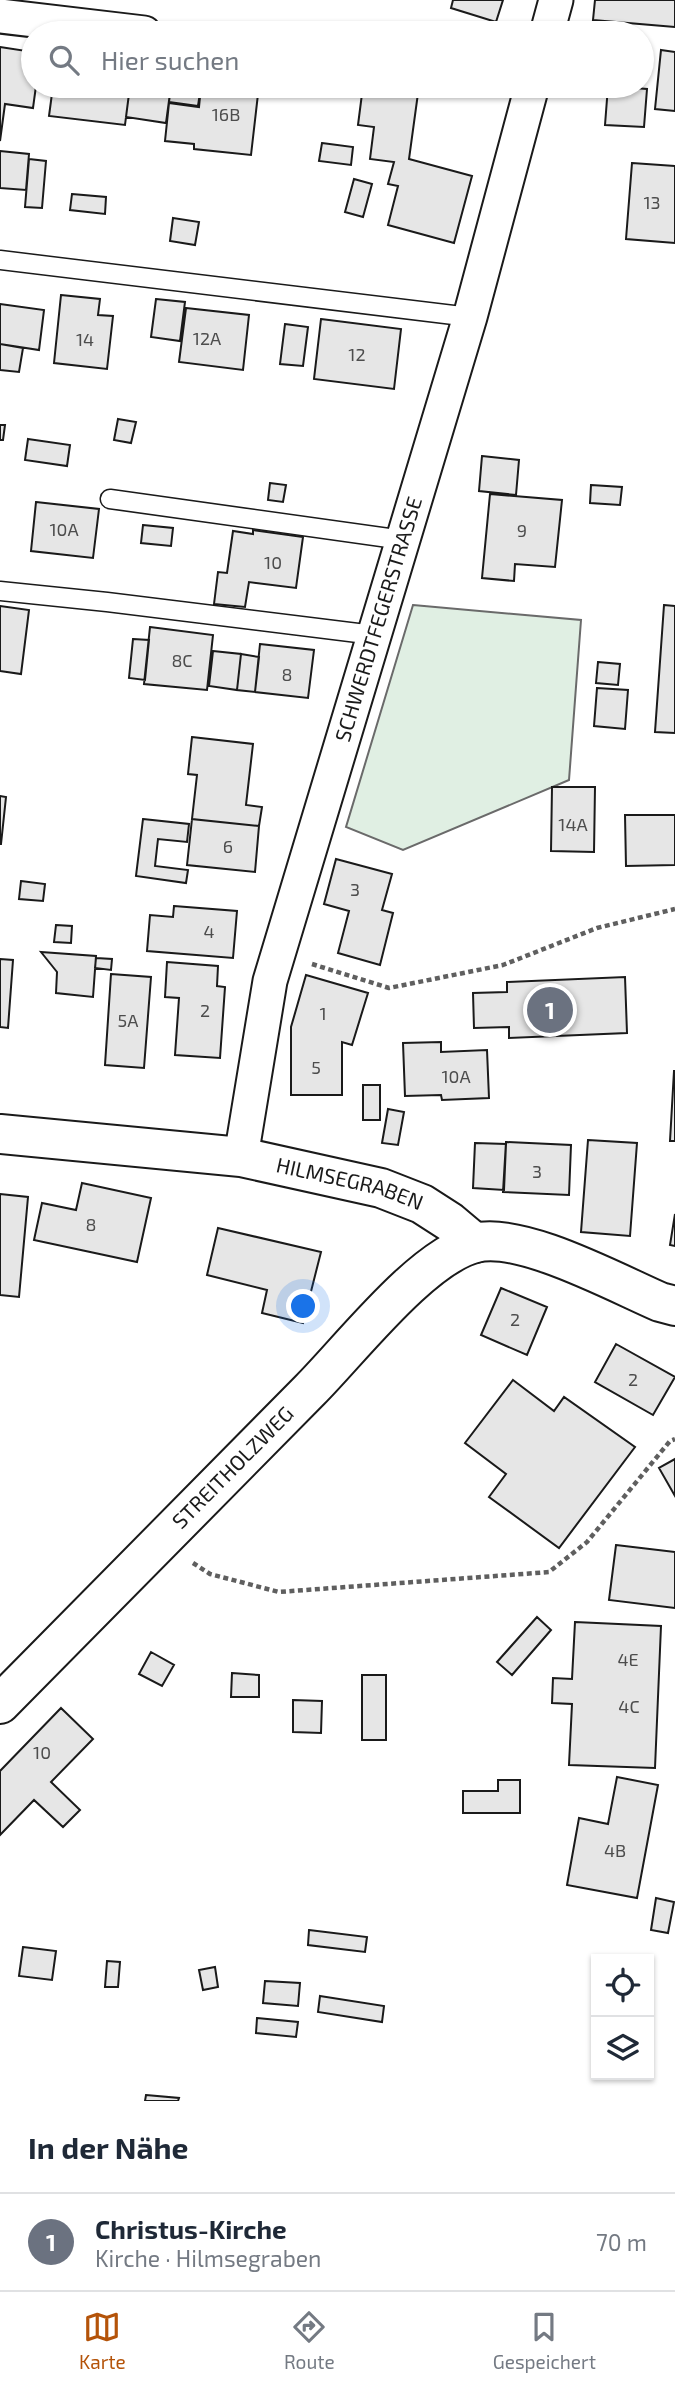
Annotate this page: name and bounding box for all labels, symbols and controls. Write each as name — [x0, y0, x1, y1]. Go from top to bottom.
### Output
search box — [21, 21, 654, 98]
icon: search — [45, 41, 83, 79]
text: Hier suchen — [101, 44, 239, 75]
house number: 16B — [212, 103, 240, 125]
house number: 13 — [643, 191, 661, 213]
house number: 12A — [193, 327, 222, 349]
house number: 14 — [76, 328, 94, 350]
house number: 12 — [348, 343, 366, 365]
street label: SCHWERDTFEGERSTRASSE — [329, 494, 426, 744]
house number: 10A — [49, 518, 79, 540]
house number: 9 — [517, 519, 527, 541]
house number: 10 — [264, 551, 282, 573]
house number: 8C — [171, 649, 193, 671]
house number: 8 — [282, 663, 292, 685]
house number: 14A — [558, 813, 589, 835]
house number: 6 — [223, 835, 233, 857]
house number: 3 — [350, 878, 360, 900]
house number: 4 — [203, 920, 215, 942]
pin: 1 — [527, 984, 573, 1036]
house number: 2 — [200, 999, 210, 1021]
house number: 1 — [319, 1002, 327, 1024]
house number: 5A — [118, 1009, 139, 1031]
house number: 5 — [311, 1056, 321, 1078]
house number: 10A — [441, 1065, 471, 1087]
street label: HILMSEGRABEN — [274, 1151, 427, 1214]
house number: 3 — [532, 1160, 542, 1182]
house number: 8 — [86, 1213, 96, 1235]
your location — [286, 1289, 320, 1323]
house number: 2 — [510, 1308, 520, 1330]
house number: 2 — [628, 1368, 638, 1390]
street label: STREITHOLZWEG — [166, 1400, 298, 1533]
house number: 4E — [617, 1648, 639, 1670]
house number: 4C — [618, 1695, 640, 1717]
house number: 10 — [33, 1741, 51, 1763]
house number: 4B — [604, 1839, 626, 1861]
map controls — [591, 1954, 654, 2080]
button: locate — [591, 1954, 654, 2017]
button: layers — [591, 2017, 654, 2080]
text: In der Nähe — [28, 2129, 189, 2165]
text: Christus-Kirche — [95, 2213, 287, 2244]
text: 1 — [46, 2228, 56, 2256]
text: 70 m — [596, 2228, 647, 2256]
text: Kirche · Hilmsegraben — [95, 2244, 321, 2272]
tab: Karte — [79, 2308, 126, 2373]
tab: Route — [284, 2308, 335, 2373]
tab: Gespeichert — [493, 2308, 596, 2373]

